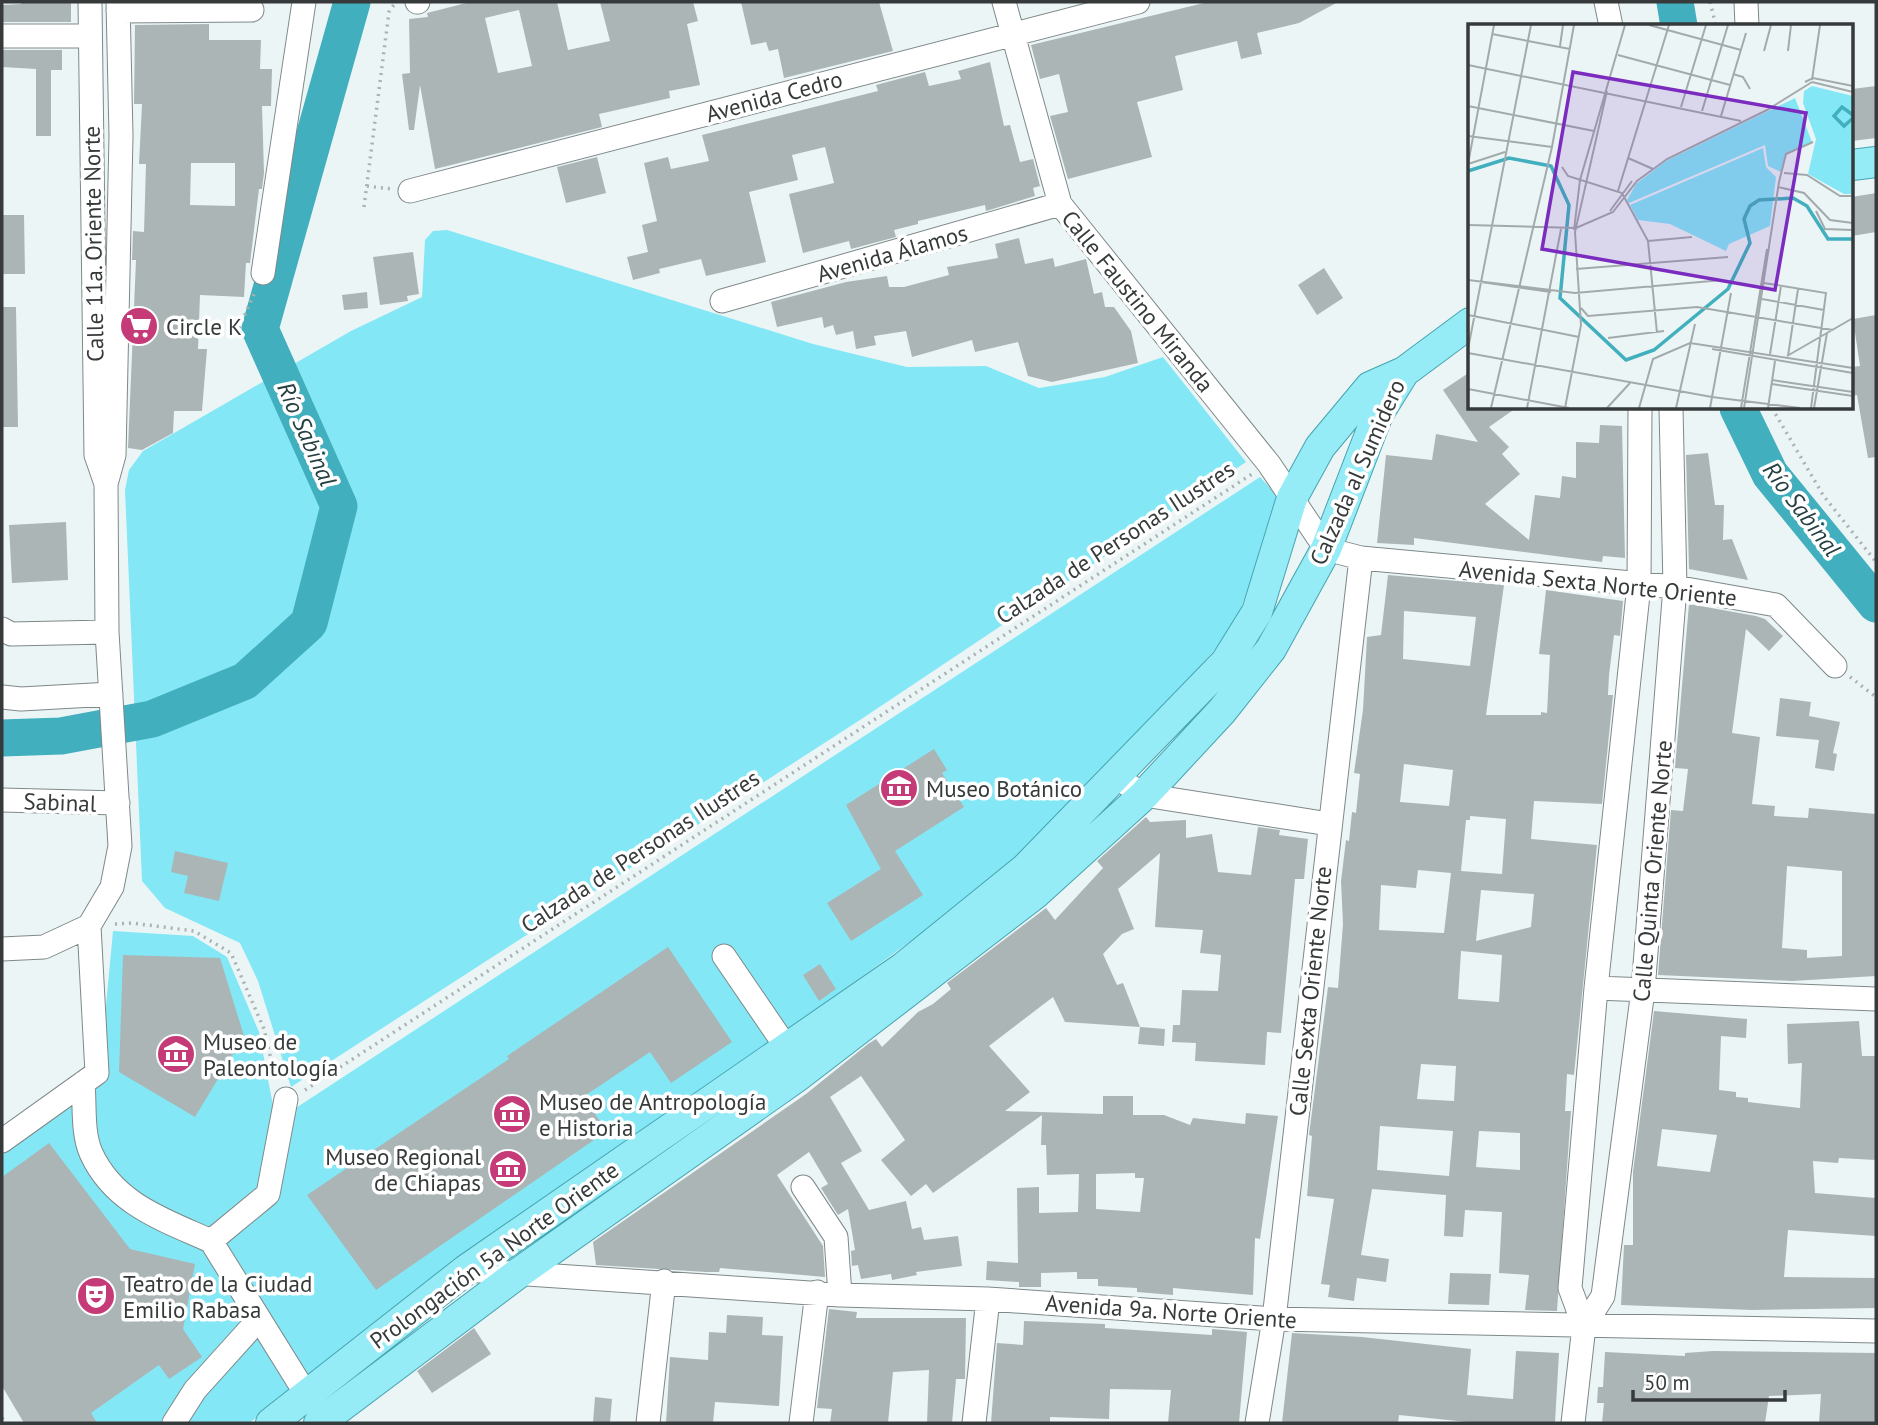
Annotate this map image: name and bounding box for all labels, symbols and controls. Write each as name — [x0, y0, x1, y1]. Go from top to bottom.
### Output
inset map — [1468, 24, 1854, 410]
street label: Avenida Cedro — [702, 64, 846, 128]
street label: Calle 11a. Oriente Norte — [76, 126, 110, 362]
street label: Calle Faustino Miranda — [1056, 204, 1220, 398]
street label: Avenida Álamos — [813, 218, 971, 288]
supermarket icon: Circle K — [118, 305, 160, 347]
place label: Circle K — [166, 312, 242, 341]
street label: Calzada al Sumidero — [1303, 375, 1411, 569]
water label: Río Sabinal — [270, 377, 344, 491]
street label: Calzada de Personas Ilustres — [990, 454, 1240, 630]
water label: Río Sabinal — [1756, 455, 1848, 563]
street label: Avenida Sexta Norte Oriente — [1458, 554, 1738, 612]
street label: Calle Quinta Oriente Norte — [1626, 739, 1678, 1003]
street label: Calzada de Personas Ilustres — [515, 763, 765, 939]
museum icon: Museo Botánico — [878, 767, 920, 809]
place label: Museo Botánico — [926, 774, 1082, 803]
street label: Sabinal — [23, 786, 97, 818]
street label: Calle Sexta Oriente Norte — [1282, 865, 1338, 1117]
place label: Museo de Paleontología — [203, 1027, 338, 1082]
museum icon: Museo de Paleontología — [155, 1033, 197, 1075]
place label: Museo de Antropología e Historia — [539, 1087, 766, 1142]
museum icon: Museo de Antropología e Historia — [491, 1093, 533, 1135]
place label: Museo Regional de Chiapas — [325, 1142, 481, 1197]
museum icon: Museo Regional de Chiapas — [487, 1148, 529, 1190]
street label: Prolongación 5a Norte Oriente — [364, 1155, 624, 1355]
place label: Teatro de la Ciudad Emilio Rabasa — [123, 1269, 312, 1324]
theatre icon: Teatro de la Ciudad Emilio Rabasa — [75, 1275, 117, 1317]
street label: Avenida 9a. Norte Oriente — [1044, 1288, 1298, 1334]
scale bar — [1633, 1358, 1785, 1402]
text: 50 m — [1644, 1369, 1690, 1396]

